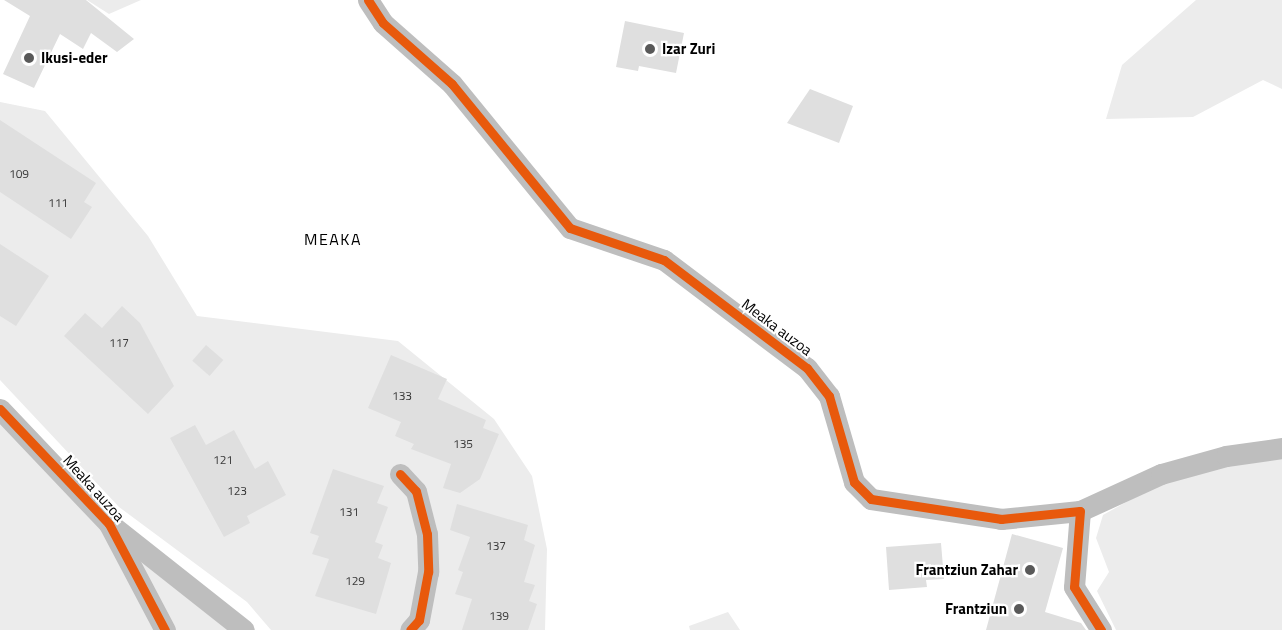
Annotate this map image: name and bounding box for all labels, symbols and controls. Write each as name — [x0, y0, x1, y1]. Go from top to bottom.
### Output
place label: Izar Zuri — [662, 40, 715, 58]
marker: Izar Zuri — [643, 42, 657, 56]
place label: Ikusi-eder — [41, 49, 107, 67]
marker: Ikusi-eder — [22, 51, 36, 65]
house number: 109 — [9, 167, 29, 181]
house number: 111 — [48, 196, 68, 210]
district label: MEAKA — [304, 229, 362, 249]
street label: Meaka auzoa — [738, 295, 816, 359]
house number: 117 — [109, 336, 129, 350]
house number: 133 — [392, 389, 412, 403]
house number: 135 — [453, 437, 473, 451]
street label: Meaka auzoa — [59, 451, 129, 525]
house number: 121 — [213, 453, 233, 467]
house number: 123 — [227, 484, 247, 498]
house number: 131 — [339, 505, 359, 519]
house number: 137 — [486, 539, 506, 553]
place label: Frantziun Zahar — [916, 561, 1018, 579]
marker: Frantziun Zahar — [1023, 563, 1037, 577]
house number: 129 — [345, 574, 365, 588]
place label: Frantziun — [945, 600, 1007, 618]
marker: Frantziun — [1012, 602, 1026, 616]
house number: 139 — [489, 609, 509, 623]

